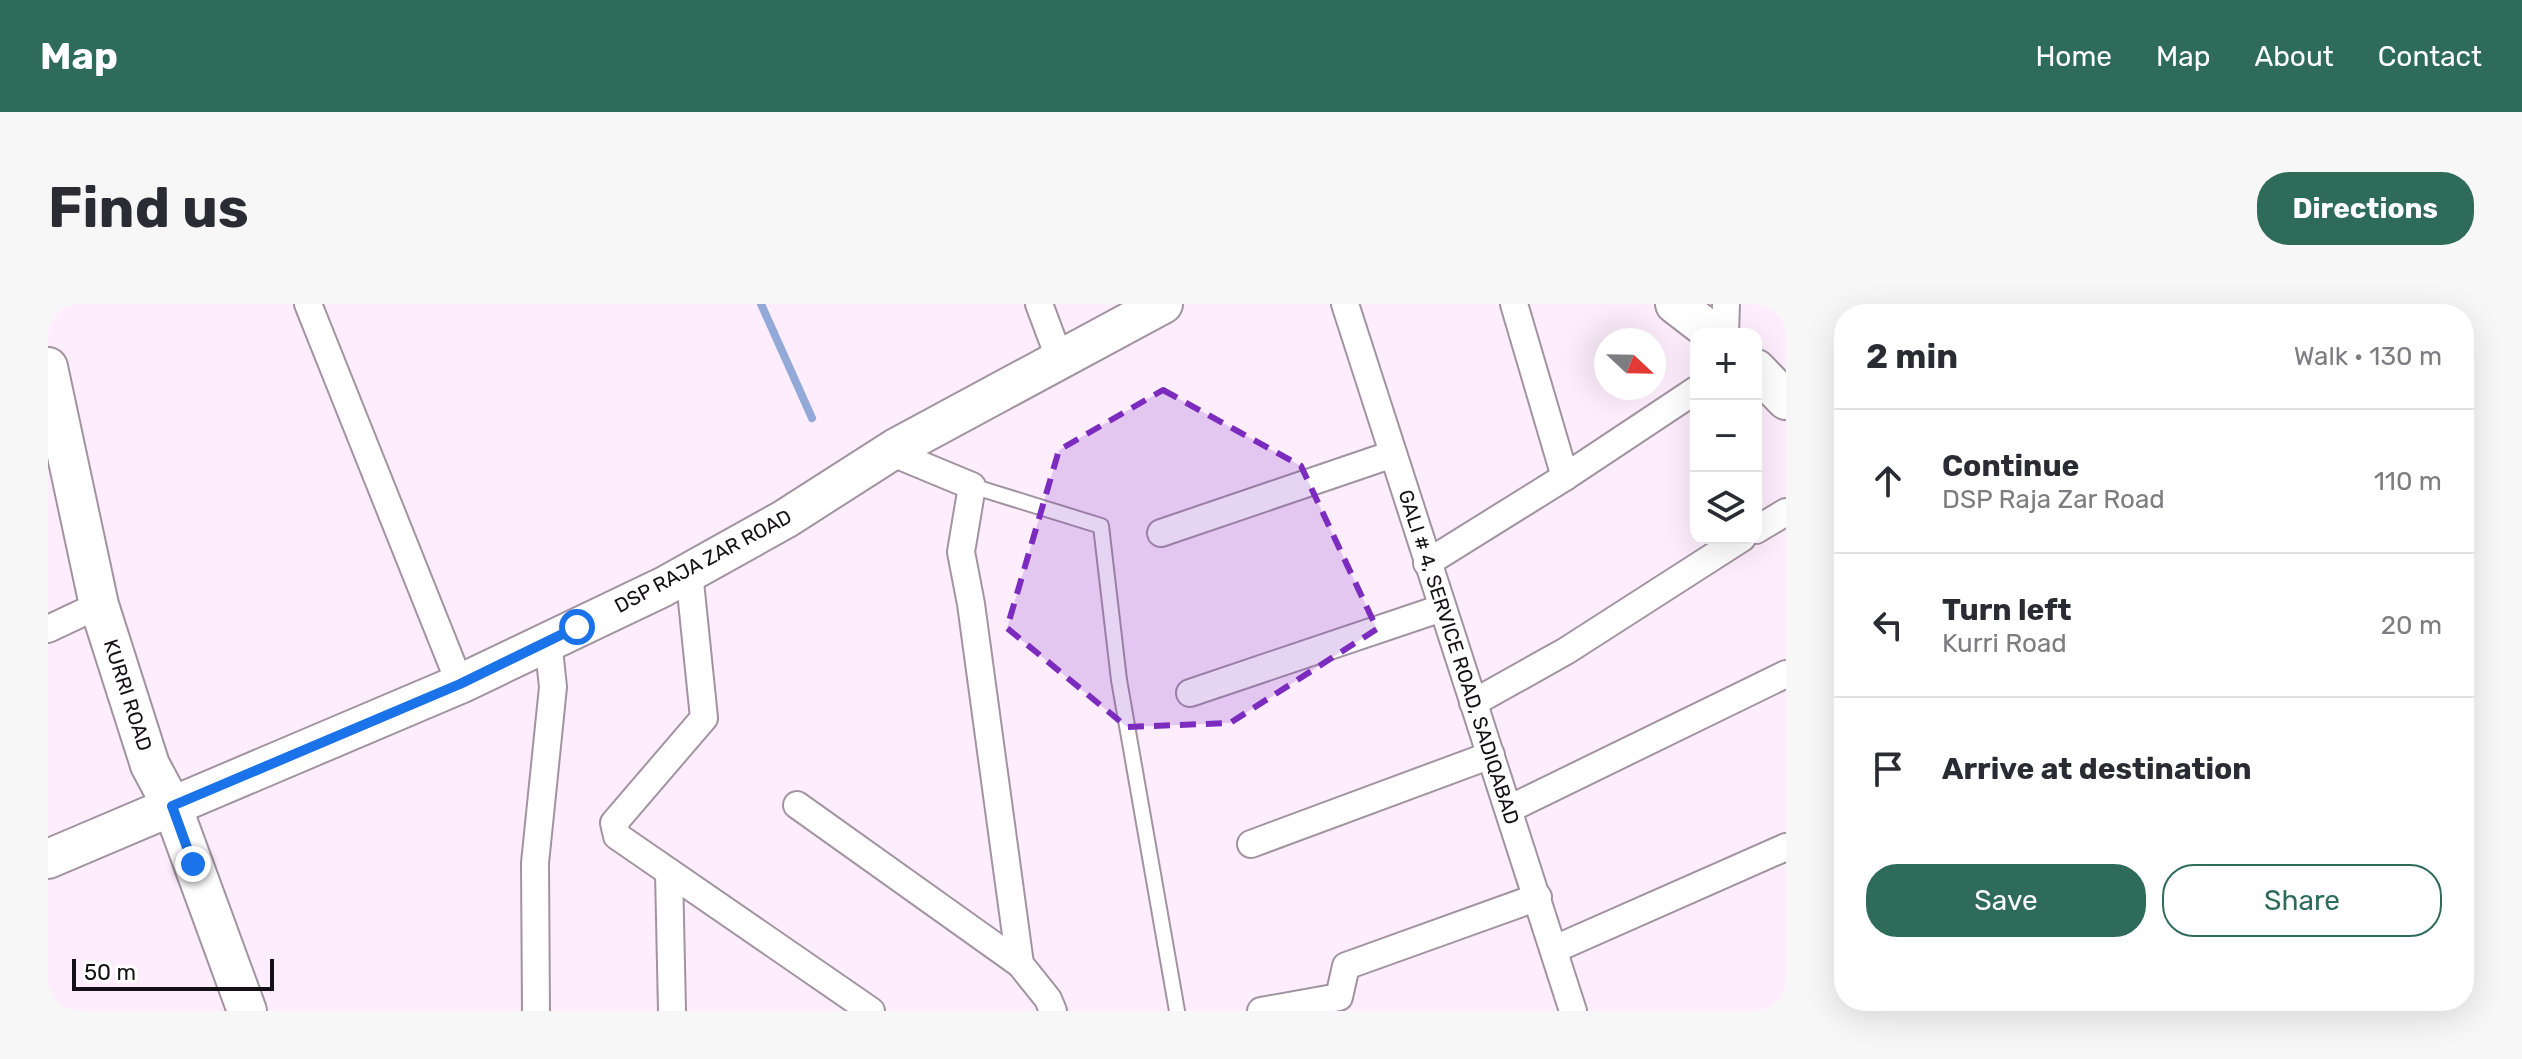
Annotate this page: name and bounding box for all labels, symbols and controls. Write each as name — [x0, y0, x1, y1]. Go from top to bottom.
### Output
text: Map — [40, 33, 118, 79]
text: Home — [2035, 40, 2112, 73]
text: Map — [2156, 40, 2210, 73]
text: About — [2254, 40, 2334, 73]
text: Contact — [2378, 40, 2482, 73]
button: Directions — [2257, 172, 2474, 245]
text: Find us — [48, 175, 249, 241]
north arrow — [1594, 328, 1666, 400]
map controls — [1690, 328, 1762, 544]
button: + — [1690, 328, 1762, 400]
text: 2 min — [1866, 336, 1958, 377]
text: Walk · 130 m — [2294, 341, 2442, 372]
button: − — [1690, 400, 1762, 472]
text: Continue — [1942, 448, 2079, 484]
icon: ahead — [1866, 459, 1910, 503]
text: 110 m — [2374, 466, 2442, 497]
button: layers — [1690, 472, 1762, 544]
text: DSP Raja Zar Road — [1942, 484, 2165, 515]
street label: GALI # 4, SERVICE ROAD, SADIQABAD — [1393, 487, 1525, 827]
street label: DSP RAJA ZAR ROAD — [610, 504, 796, 618]
text: Turn left — [1942, 592, 2072, 628]
icon: left — [1866, 603, 1910, 647]
route start — [559, 609, 595, 645]
text: 20 m — [2381, 610, 2442, 641]
text: Kurri Road — [1942, 628, 2067, 659]
street label: KURRI ROAD — [99, 636, 157, 754]
icon: arrive — [1866, 747, 1910, 791]
text: Arrive at destination — [1942, 751, 2252, 787]
route end — [175, 846, 211, 882]
button: Save — [1866, 864, 2146, 937]
button: Share — [2162, 864, 2442, 937]
scale bar — [72, 955, 274, 991]
text: 50 m — [84, 959, 136, 986]

